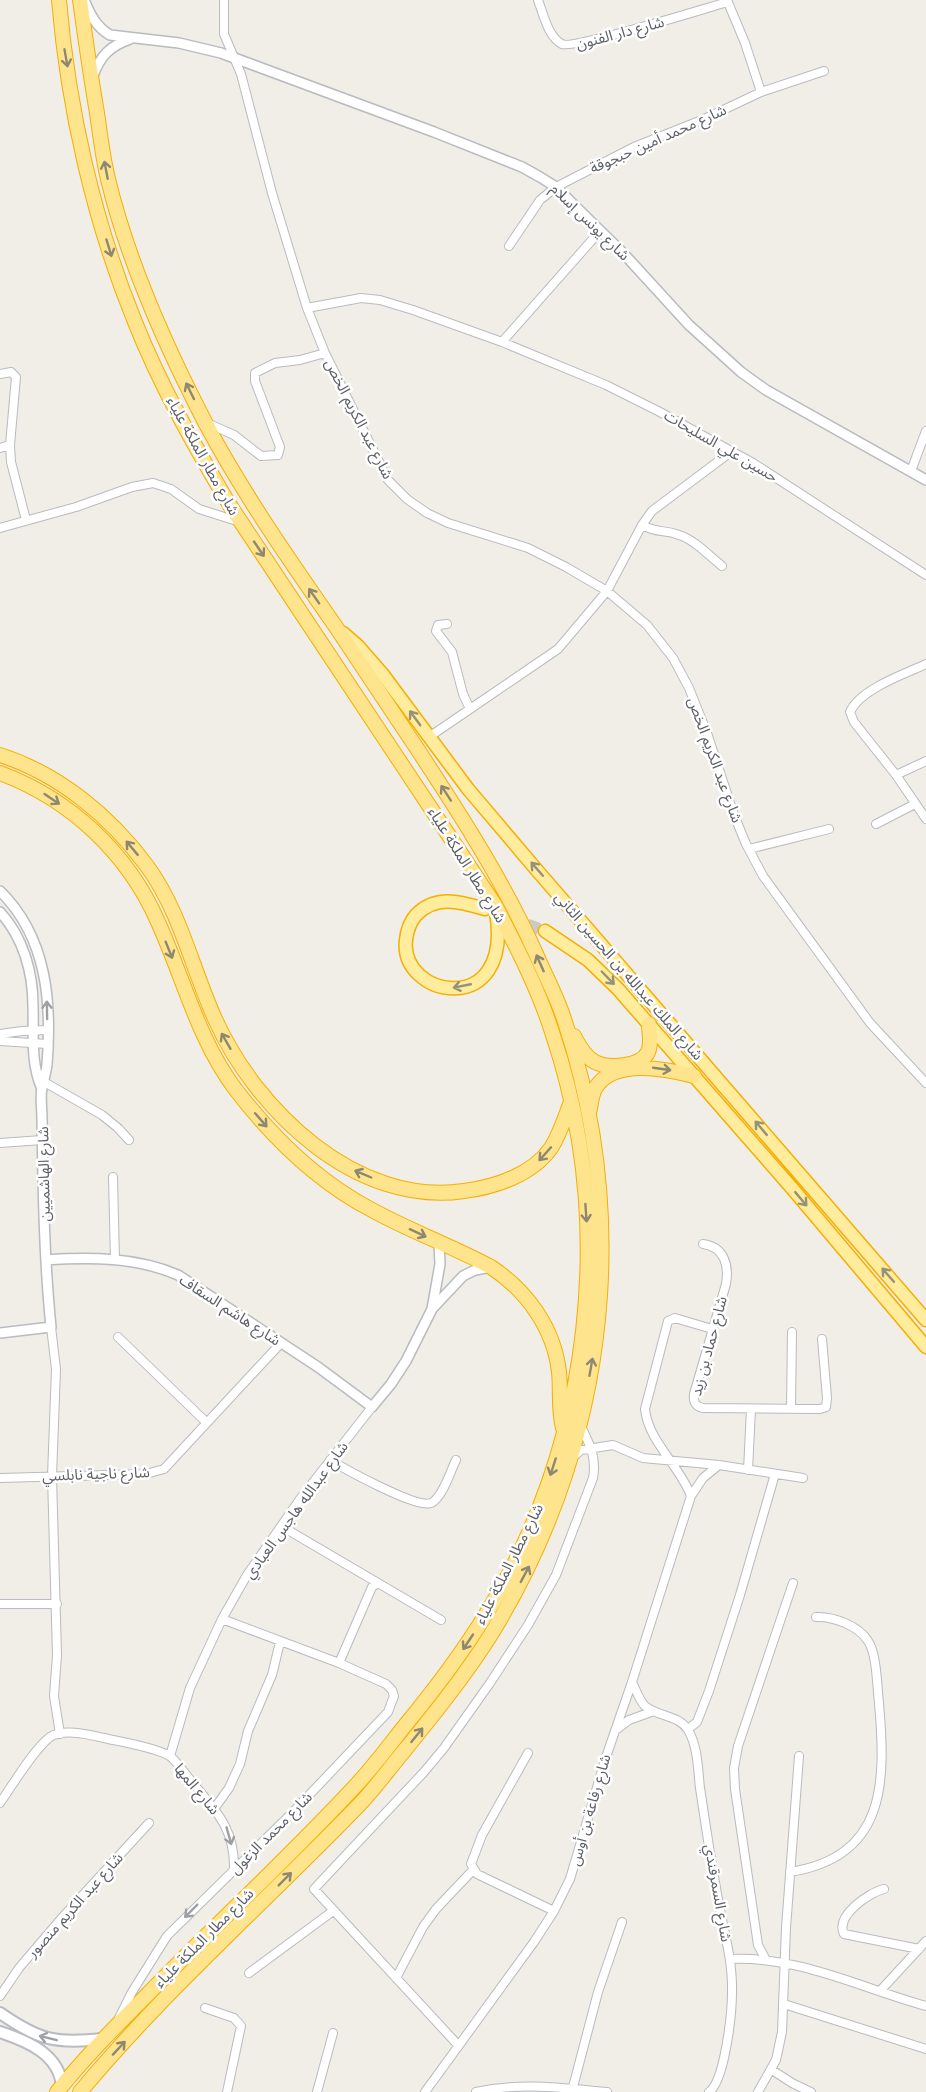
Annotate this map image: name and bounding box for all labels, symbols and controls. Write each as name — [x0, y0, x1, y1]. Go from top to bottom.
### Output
street label: شارع دار الفنون — [573, 11, 667, 56]
one-way arrow — [60, 48, 71, 67]
street label: شارع محمد أمين حبجوقة — [586, 99, 731, 180]
one-way arrow — [100, 161, 111, 180]
street label: شارع يونس إسلام — [545, 178, 635, 267]
one-way arrow — [104, 238, 115, 257]
street label: شارع عبد الكريم الخص — [318, 355, 399, 484]
one-way arrow — [184, 382, 196, 400]
street label: شارع مطار الملكة علياء — [160, 392, 245, 520]
street label: حسين علي السليحات — [660, 404, 782, 488]
one-way arrow — [252, 541, 265, 558]
one-way arrow — [308, 588, 320, 604]
street label: شارع عبد الكريم الخص — [681, 694, 748, 827]
one-way arrow — [408, 710, 421, 726]
one-way arrow — [440, 785, 452, 801]
one-way arrow — [44, 793, 60, 805]
street label: شارع مطار الملكة علياء — [422, 803, 512, 928]
one-way arrow — [126, 840, 139, 856]
one-way arrow — [530, 862, 544, 877]
street label: شارع الملك عبدالله بن الحسين الثاني — [549, 887, 709, 1066]
one-way arrow — [165, 940, 176, 959]
one-way arrow — [534, 955, 545, 973]
one-way arrow — [601, 971, 615, 986]
one-way arrow — [453, 981, 472, 992]
one-way arrow — [41, 1000, 53, 1020]
one-way arrow — [220, 1033, 232, 1050]
one-way arrow — [652, 1063, 672, 1074]
one-way arrow — [254, 1112, 268, 1127]
one-way arrow — [754, 1120, 767, 1136]
street label: شارع الهاشميين — [32, 1126, 57, 1222]
one-way arrow — [538, 1146, 552, 1161]
one-way arrow — [355, 1168, 373, 1179]
one-way arrow — [795, 1191, 808, 1207]
one-way arrow — [581, 1202, 592, 1222]
one-way arrow — [408, 1227, 426, 1239]
one-way arrow — [882, 1268, 896, 1284]
street label: شارع هاشم السقاف — [174, 1269, 285, 1352]
street label: شارع حماد بن زيد — [685, 1293, 734, 1399]
one-way arrow — [586, 1358, 597, 1377]
street label: شارع عبدالله هاجس العبادي — [239, 1437, 354, 1584]
one-way arrow — [547, 1457, 558, 1476]
street label: شارع ناجية نابلسي — [42, 1461, 151, 1488]
street label: شارع مطار الملكة علياء — [469, 1500, 550, 1629]
one-way arrow — [519, 1565, 531, 1583]
one-way arrow — [462, 1633, 474, 1649]
one-way arrow — [410, 1728, 423, 1744]
street label: شارع رفاعة بن أوس — [564, 1751, 617, 1869]
street label: شارع المها — [168, 1758, 225, 1820]
street label: شارع محمد الزغول — [225, 1786, 318, 1880]
one-way arrow — [224, 1827, 235, 1846]
street label: شارع السمرقندي — [698, 1842, 737, 1944]
street label: شارع عبد الكريم منصور — [21, 1847, 129, 1964]
one-way arrow — [277, 1871, 292, 1886]
street label: شارع مطار الملكة علياء — [149, 1883, 260, 1994]
one-way arrow — [184, 1903, 199, 1918]
one-way arrow — [39, 2032, 58, 2044]
one-way arrow — [112, 2041, 126, 2056]

